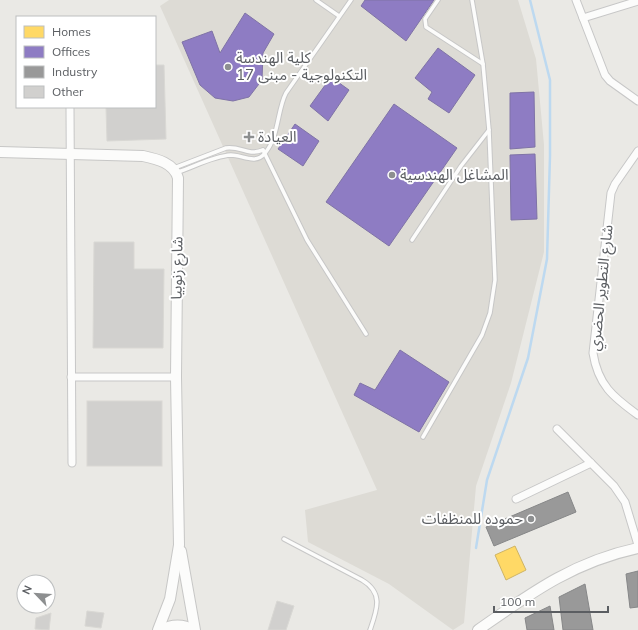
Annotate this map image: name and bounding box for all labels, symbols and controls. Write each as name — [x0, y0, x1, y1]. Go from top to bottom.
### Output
legend — [16, 16, 156, 108]
text: Homes — [52, 24, 91, 39]
text: Offices — [52, 44, 90, 59]
place label: كلية الهندسة التكنولوجية - مبنى 17 — [236, 48, 367, 84]
marker: كلية الهندسة التكنولوجية - مبنى 17 — [223, 62, 233, 72]
text: Industry — [52, 64, 98, 79]
text: Other — [52, 84, 84, 99]
place label: العيادة — [258, 127, 296, 146]
marker: العيادة — [243, 131, 255, 143]
place label: المشاغل الهندسية — [400, 165, 509, 184]
marker: المشاغل الهندسية — [387, 170, 397, 180]
street label: شارع التطوير الحضري — [584, 224, 620, 352]
street label: شارع زنوبيا — [166, 236, 190, 300]
place label: حموده للمنظفات — [422, 509, 523, 528]
marker: حموده للمنظفات — [526, 514, 536, 524]
north arrow — [16, 574, 56, 614]
text: N — [19, 583, 35, 596]
scale bar — [494, 588, 608, 614]
text: 100 m — [500, 594, 535, 609]

